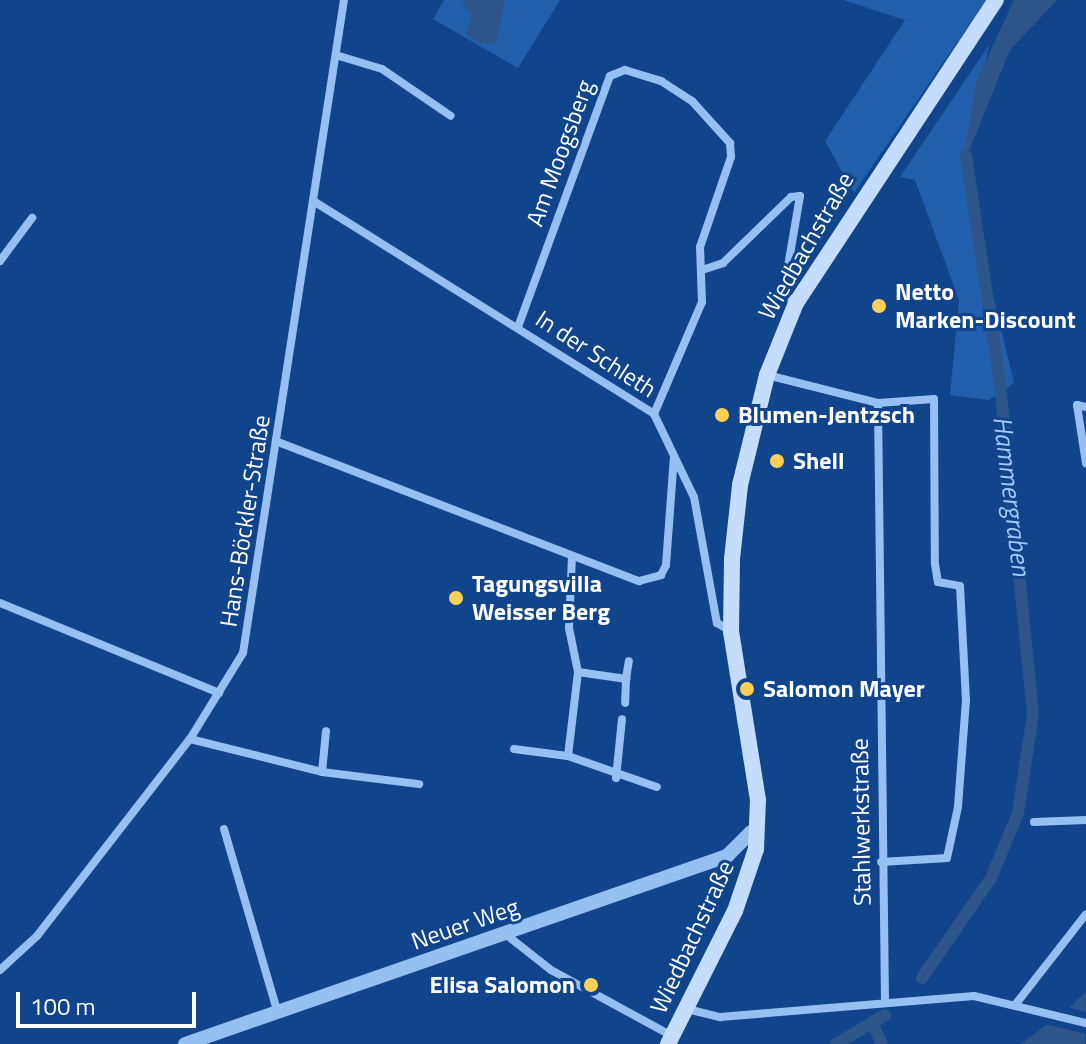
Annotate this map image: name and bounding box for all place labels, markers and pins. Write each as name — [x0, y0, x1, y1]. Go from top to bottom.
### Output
place label: Netto Marken-Discount — [895, 278, 1076, 334]
marker: Netto Marken-Discount — [870, 297, 888, 315]
place label: Blumen-Jentzsch — [738, 401, 915, 429]
marker: Blumen-Jentzsch — [713, 406, 731, 424]
place label: Shell — [793, 447, 845, 475]
marker: Shell — [768, 452, 786, 470]
place label: Tagungsvilla Weisser Berg — [472, 570, 610, 626]
marker: Tagungsvilla Weisser Berg — [447, 589, 465, 607]
place label: Salomon Mayer — [763, 675, 925, 703]
marker: Salomon Mayer — [738, 680, 756, 698]
place label: Elisa Salomon — [429, 971, 575, 999]
marker: Elisa Salomon — [582, 976, 600, 994]

